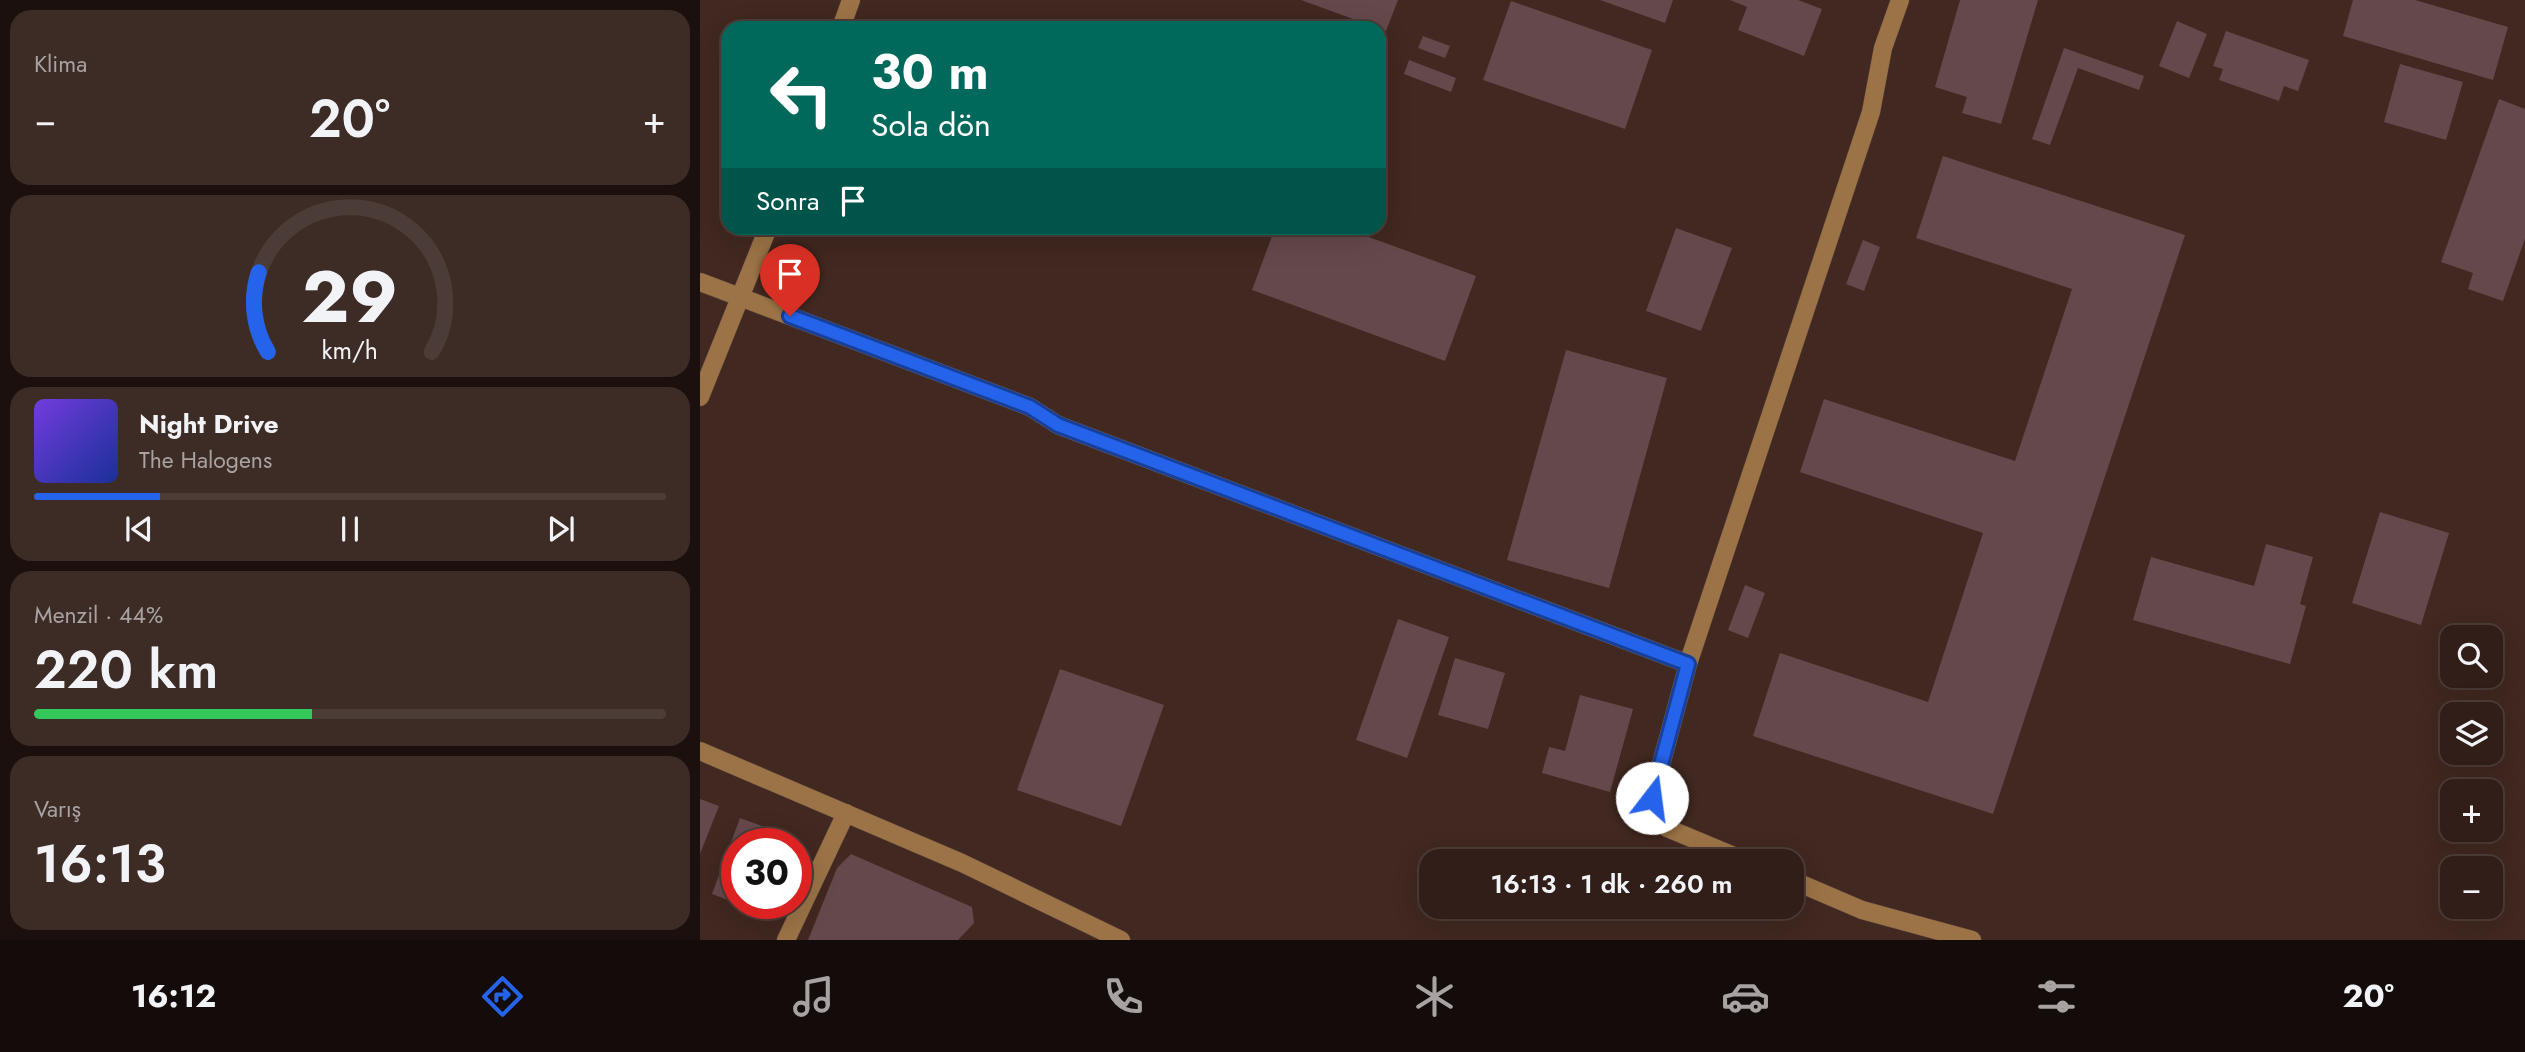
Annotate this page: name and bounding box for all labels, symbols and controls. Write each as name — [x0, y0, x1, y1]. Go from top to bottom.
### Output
text: 30 m — [871, 37, 989, 107]
text: Klima — [34, 47, 87, 81]
icon: left — [756, 49, 847, 140]
text: 20° — [309, 81, 390, 157]
text: − — [34, 92, 56, 147]
text: + — [643, 92, 666, 147]
text: Sola dön — [871, 102, 991, 148]
text: Sonra — [756, 182, 820, 220]
icon: arrive — [834, 182, 872, 220]
text: 29 — [302, 244, 398, 349]
pin — [760, 244, 820, 316]
icon: arrive — [771, 255, 809, 293]
text: km/h — [322, 331, 378, 367]
text: Night Drive — [139, 405, 279, 443]
text: The Halogens — [139, 443, 272, 477]
icon: previous — [120, 510, 158, 548]
icon: pause — [331, 510, 369, 548]
icon: next — [542, 510, 580, 548]
text: Menzil · 44% — [34, 598, 163, 632]
map controls — [2440, 625, 2503, 919]
button: search — [2440, 625, 2503, 688]
text: 220 km — [34, 632, 218, 708]
button: layers — [2440, 702, 2503, 765]
position arrow — [1615, 761, 1689, 835]
button: + — [2440, 779, 2503, 842]
text: Varış — [34, 792, 81, 826]
text: 16:13 — [34, 826, 166, 902]
speed limit sign: 30 — [721, 828, 812, 919]
button: − — [2440, 856, 2503, 919]
text: 16:13 · 1 dk · 260 m — [1490, 865, 1733, 903]
icon: directions — [478, 972, 527, 1021]
icon: music — [789, 972, 838, 1021]
icon: phone — [1099, 972, 1148, 1021]
icon: climate — [1410, 972, 1459, 1021]
icon: car — [1721, 972, 1770, 1021]
icon: filters — [2032, 972, 2081, 1021]
text: 16:12 — [131, 973, 216, 1019]
text: 20° — [2342, 973, 2394, 1019]

